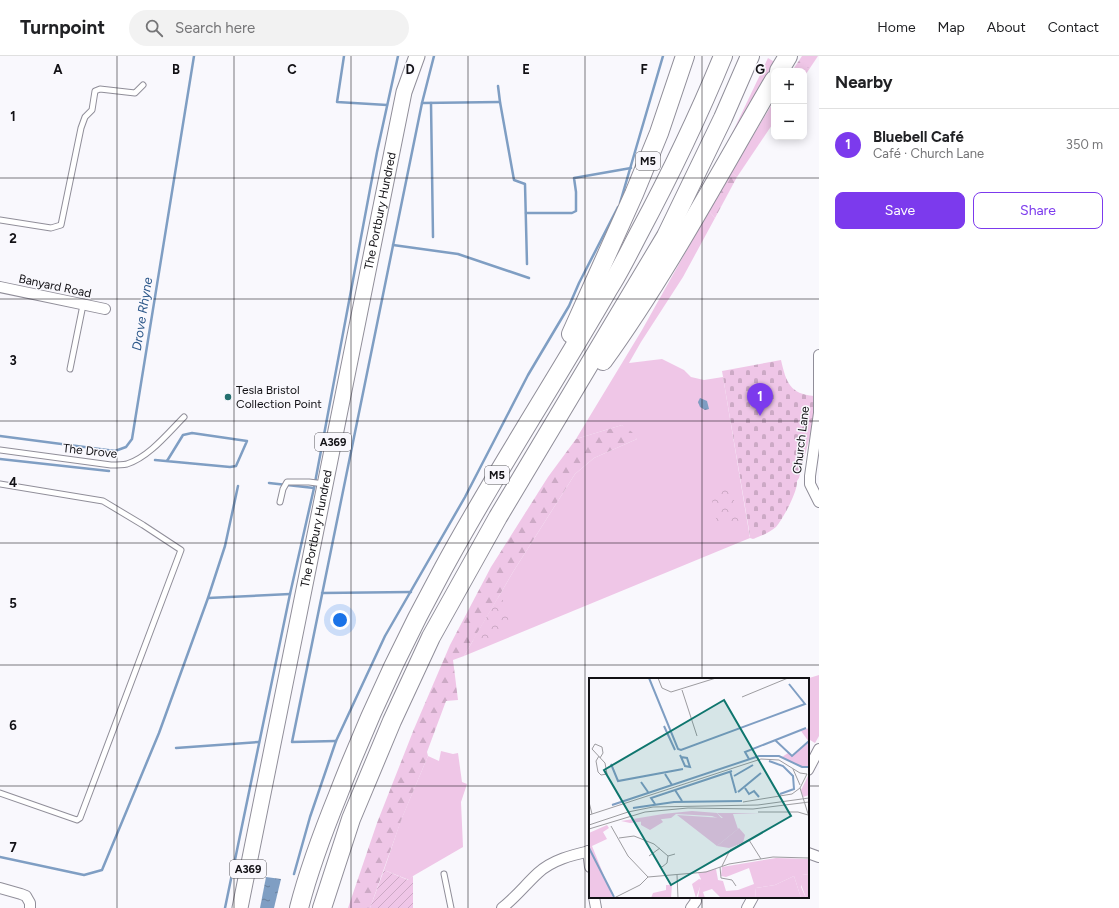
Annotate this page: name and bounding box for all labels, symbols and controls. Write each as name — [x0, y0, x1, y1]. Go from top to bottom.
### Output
search box — [129, 10, 409, 46]
text: Turnpoint — [20, 16, 105, 39]
icon: search — [143, 17, 165, 39]
text: Search here — [175, 19, 255, 37]
text: Home — [877, 19, 916, 36]
text: Map — [938, 19, 965, 36]
text: About — [987, 19, 1026, 36]
text: Contact — [1048, 19, 1099, 36]
text: A — [53, 62, 63, 77]
text: B — [172, 62, 180, 77]
text: C — [287, 62, 297, 77]
text: D — [405, 62, 415, 77]
text: E — [522, 62, 530, 77]
text: F — [640, 62, 648, 77]
text: G — [755, 62, 765, 77]
map controls — [771, 68, 807, 140]
button: + — [771, 68, 807, 104]
text: Nearby — [835, 72, 893, 92]
button: − — [771, 104, 807, 140]
text: 1 — [10, 109, 16, 124]
text: Bluebell Café — [873, 128, 964, 146]
text: 1 — [845, 137, 851, 152]
text: 350 m — [1066, 137, 1103, 152]
text: Café · Church Lane — [873, 146, 984, 161]
street label: The Portbury Hundred — [361, 151, 399, 271]
road number: M5 — [636, 152, 660, 170]
button: Save — [835, 192, 965, 229]
button: Share — [973, 192, 1103, 229]
text: 2 — [9, 231, 17, 246]
street label: Banyard Road — [17, 271, 93, 301]
water label: Drove Rhyne — [129, 276, 155, 352]
text: 3 — [9, 353, 17, 368]
place label: Tesla Bristol Collection Point — [236, 383, 322, 411]
pin: 1 — [747, 383, 773, 416]
marker: Tesla Bristol Collection Point — [223, 392, 233, 402]
street label: Church Lane — [790, 405, 812, 475]
road number: A369 — [315, 433, 351, 451]
street label: The Drove — [62, 441, 118, 461]
road number: M5 — [485, 466, 509, 484]
street label: The Portbury Hundred — [298, 469, 335, 589]
text: 4 — [9, 475, 17, 490]
text: 5 — [9, 596, 17, 611]
your location — [330, 610, 350, 630]
inset map — [589, 678, 809, 898]
text: 6 — [9, 718, 17, 733]
text: 7 — [9, 840, 17, 855]
road number: A369 — [230, 860, 266, 878]

